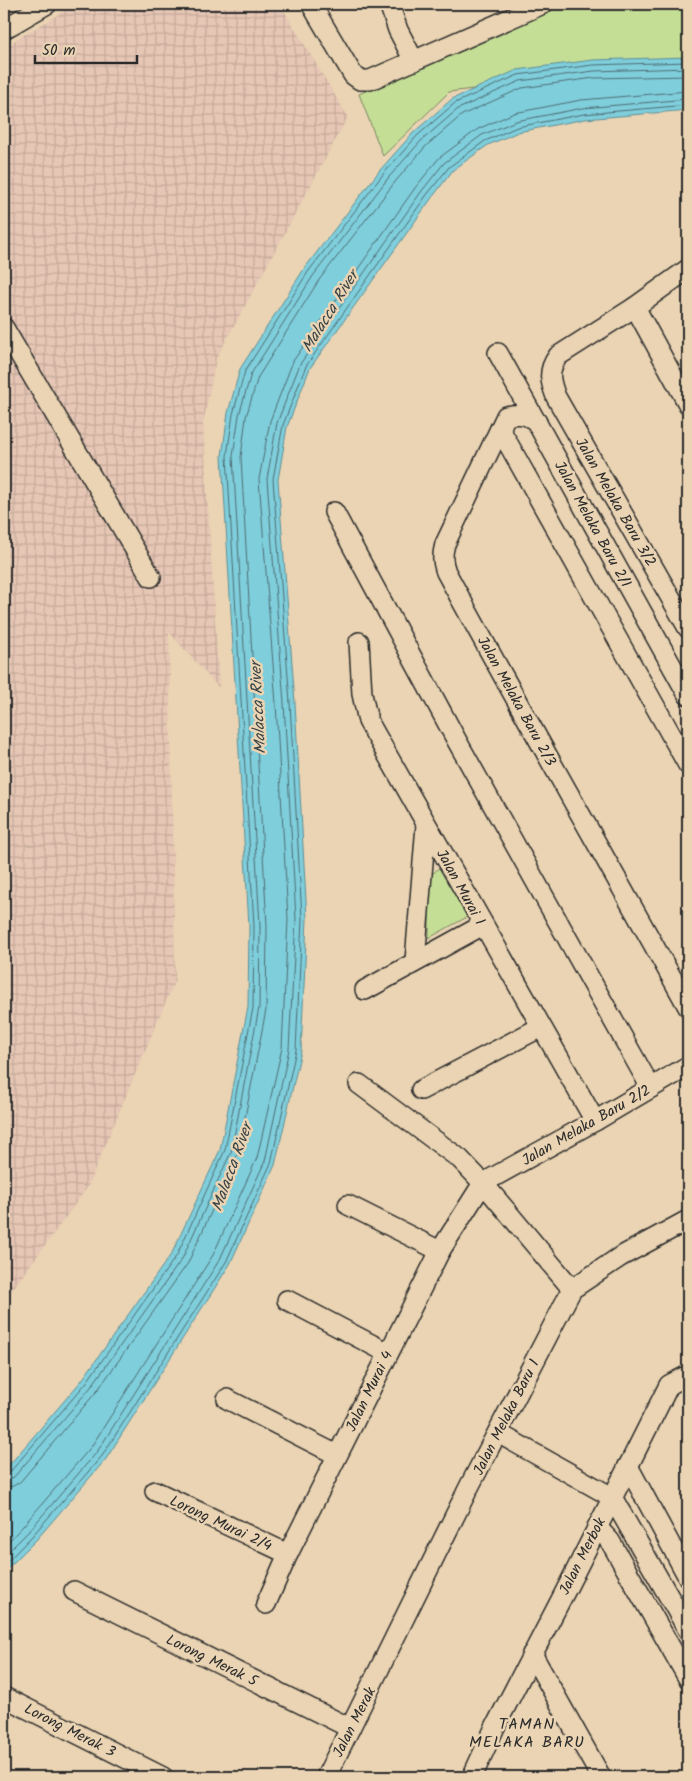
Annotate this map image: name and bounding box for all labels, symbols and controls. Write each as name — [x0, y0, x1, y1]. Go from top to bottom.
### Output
scale bar — [35, 32, 138, 64]
text: 50 m — [42, 39, 76, 63]
water label: Malacca River — [295, 263, 367, 357]
street label: Jalan Melaka Baru 3/2 — [568, 433, 662, 572]
street label: Jalan Melaka Baru 2/1 — [547, 457, 637, 593]
street label: Jalan Melaka Baru 2/3 — [470, 632, 562, 771]
water label: Malacca River — [243, 658, 273, 755]
street label: Jalan Murai 1 — [429, 845, 491, 930]
street label: Jalan Melaka Baru 2/2 — [517, 1079, 656, 1173]
water label: Malacca River — [205, 1116, 261, 1215]
street label: Jalan Murai 4 — [340, 1347, 400, 1436]
street label: Jalan Melaka Baru 1 — [467, 1355, 547, 1480]
street label: Lorong Murai 2/4 — [165, 1490, 276, 1558]
street label: Jalan Merbok — [553, 1513, 613, 1599]
street label: Lorong Merak 5 — [162, 1628, 262, 1694]
street label: Jalan Merak — [327, 1682, 383, 1762]
street label: Lorong Merak 3 — [20, 1697, 120, 1764]
district label: TAMAN MELAKA BARU — [469, 1712, 585, 1755]

